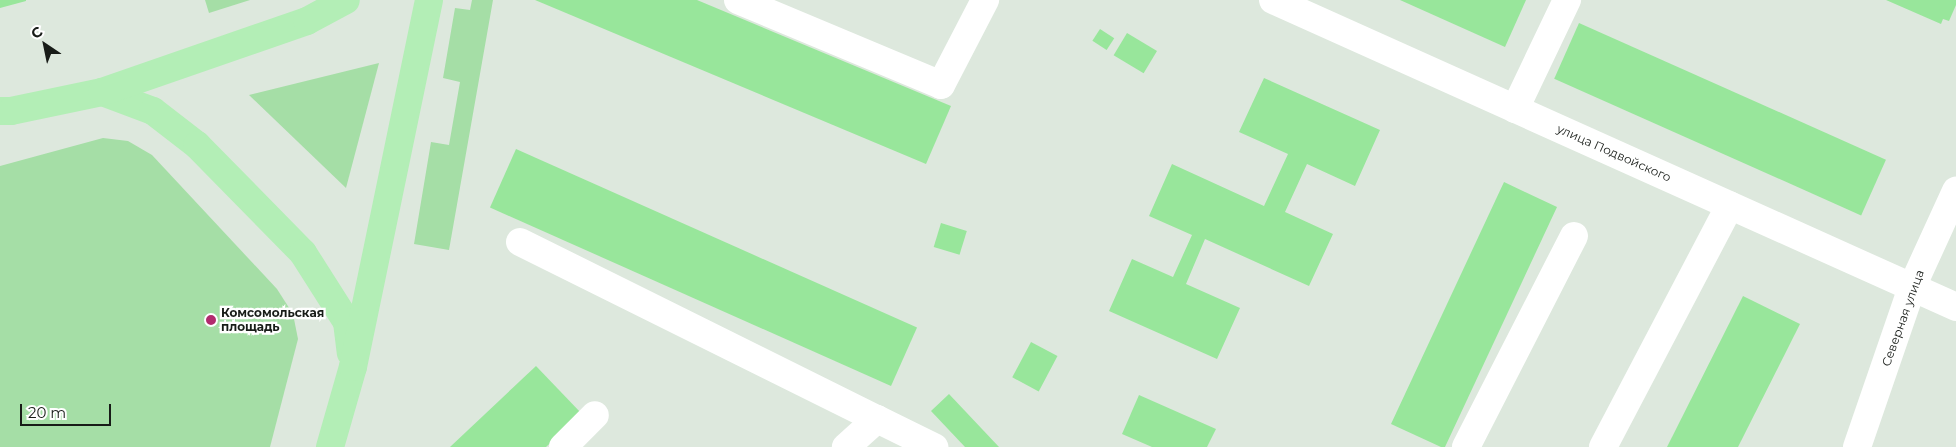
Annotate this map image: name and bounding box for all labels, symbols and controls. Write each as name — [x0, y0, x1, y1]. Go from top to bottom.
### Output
north arrow — [20, 20, 70, 70]
text: С — [27, 22, 46, 43]
street label: улица Подвойского — [1555, 121, 1673, 185]
street label: Северная улица — [1879, 268, 1927, 368]
place label: Комсомольская площадь — [221, 306, 324, 334]
marker: Комсомольская площадь — [205, 314, 217, 326]
scale bar — [22, 394, 114, 426]
text: 20 m — [28, 403, 66, 422]

